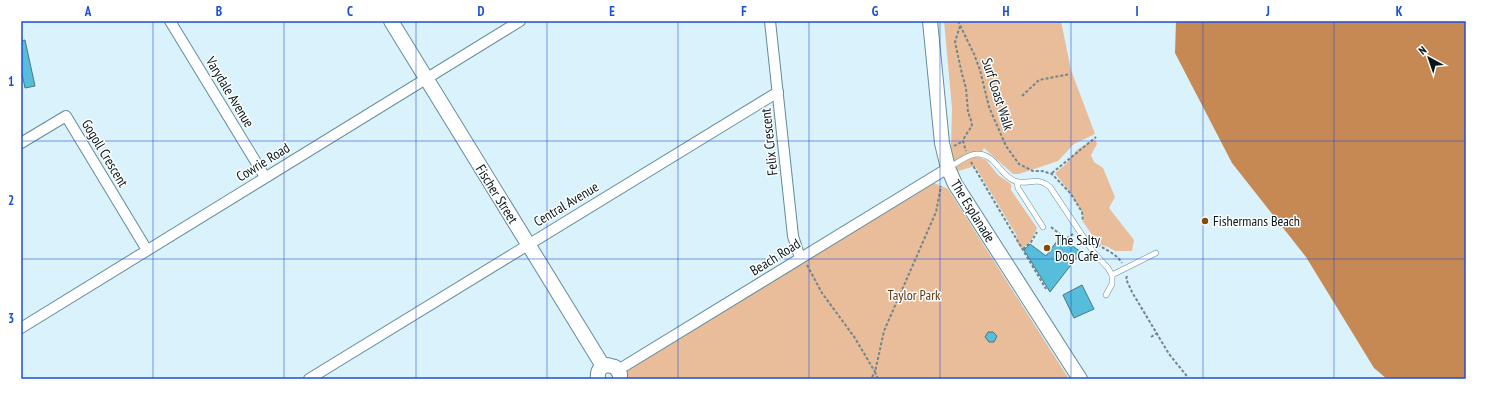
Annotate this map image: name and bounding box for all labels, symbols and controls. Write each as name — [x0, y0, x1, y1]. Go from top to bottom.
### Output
text: A — [84, 3, 92, 20]
text: B — [216, 3, 222, 20]
text: C — [347, 3, 353, 20]
text: D — [478, 3, 485, 20]
text: E — [609, 3, 615, 20]
text: F — [741, 3, 747, 20]
text: G — [872, 3, 879, 20]
text: H — [1003, 3, 1010, 20]
text: I — [1135, 3, 1139, 20]
text: J — [1265, 3, 1270, 20]
text: K — [1396, 3, 1403, 20]
north arrow — [1409, 38, 1449, 78]
text: N — [1416, 43, 1429, 58]
street label: Varydale Avenue — [201, 53, 258, 131]
street label: Surf Coast Walk — [978, 56, 1018, 133]
text: 1 — [8, 73, 14, 90]
street label: Felix Crescent — [757, 107, 781, 176]
street label: Gogoll Crescent — [78, 116, 132, 190]
street label: Cowrie Road — [233, 139, 293, 185]
street label: Fischer Street — [472, 161, 522, 227]
street label: The Esplanade — [947, 176, 999, 246]
street label: Central Avenue — [530, 178, 602, 230]
text: 2 — [8, 192, 14, 209]
place label: Fishermans Beach — [1213, 212, 1300, 230]
marker: Fishermans Beach — [1200, 216, 1210, 226]
place label: The Salty Dog Cafe — [1055, 231, 1101, 265]
street label: Beach Road — [746, 235, 804, 279]
marker: The Salty Dog Cafe — [1042, 243, 1052, 253]
park label: Taylor Park — [888, 286, 941, 304]
text: 3 — [8, 310, 14, 327]

